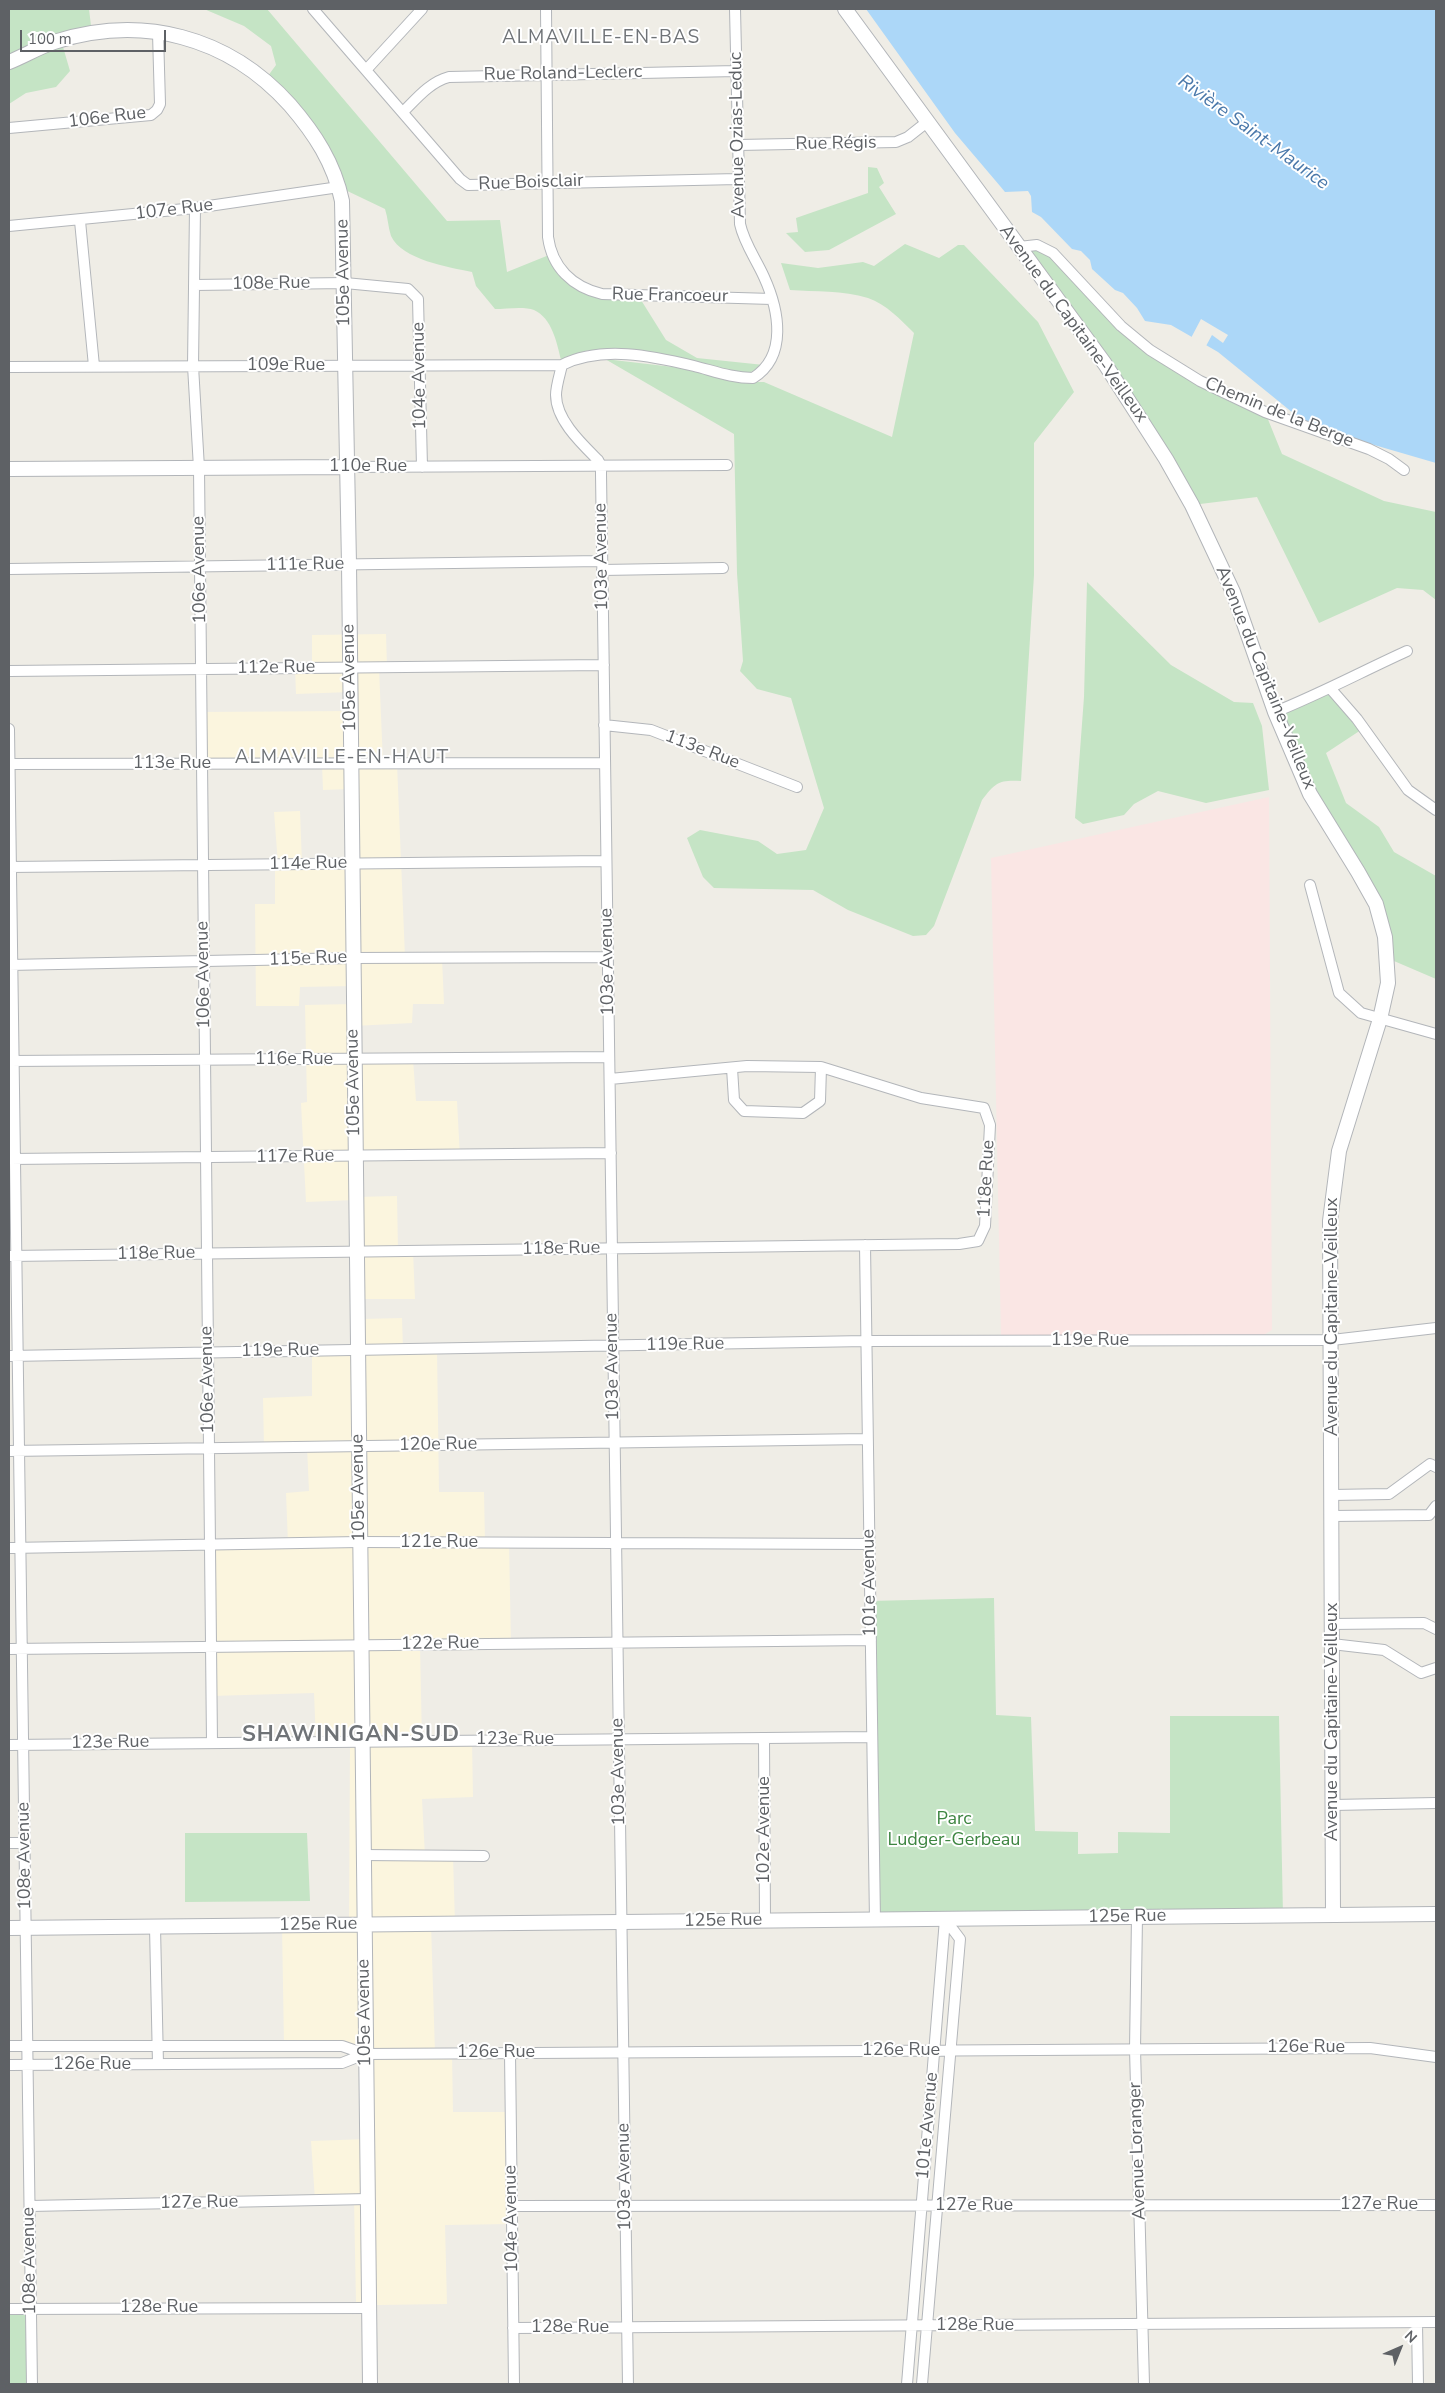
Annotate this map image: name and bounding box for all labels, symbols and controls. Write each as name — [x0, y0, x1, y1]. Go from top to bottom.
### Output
scale bar — [22, 20, 169, 52]
district label: ALMAVILLE-EN-BAS — [500, 27, 702, 49]
text: 100 m — [28, 29, 72, 49]
street label: Avenue Ozias-Leduc — [726, 52, 750, 218]
street label: Rue Roland-Leclerc — [484, 62, 642, 86]
water label: Rivière Saint-Maurice — [1173, 70, 1333, 196]
street label: 106e Rue — [67, 103, 147, 133]
street label: Rue Régis — [795, 132, 877, 156]
street label: Rue Boisclair — [478, 170, 584, 196]
street label: 107e Rue — [134, 195, 214, 225]
street label: 105e Avenue — [332, 219, 356, 327]
street label: Avenue du Capitaine-Veilleux — [994, 221, 1152, 427]
street label: 108e Rue — [232, 273, 310, 295]
street label: Rue Francoeur — [612, 284, 728, 308]
street label: 104e Avenue — [408, 322, 432, 430]
street label: 109e Rue — [247, 355, 325, 377]
street label: Chemin de la Berge — [1201, 373, 1357, 453]
street label: 110e Rue — [329, 456, 407, 478]
street label: 103e Avenue — [590, 503, 614, 611]
street label: 106e Avenue — [188, 516, 212, 624]
street label: 111e Rue — [266, 554, 344, 576]
street label: Avenue du Capitaine-Veilleux — [1210, 563, 1320, 793]
street label: 105e Avenue — [338, 624, 362, 732]
street label: 112e Rue — [237, 657, 315, 679]
street label: 113e Rue — [662, 726, 742, 774]
district label: ALMAVILLE-EN-HAUT — [233, 747, 451, 769]
street label: 113e Rue — [133, 753, 211, 775]
street label: 114e Rue — [269, 853, 347, 875]
street label: 103e Avenue — [596, 908, 620, 1016]
street label: 106e Avenue — [192, 921, 216, 1029]
street label: 115e Rue — [268, 947, 348, 971]
street label: 105e Avenue — [342, 1029, 366, 1137]
street label: 116e Rue — [255, 1049, 333, 1071]
street label: 118e Rue — [974, 1139, 1000, 1219]
street label: 117e Rue — [256, 1146, 334, 1168]
street label: Avenue du Capitaine-Veilleux — [1322, 1198, 1344, 1436]
street label: 118e Rue — [522, 1238, 600, 1260]
street label: 118e Rue — [117, 1243, 195, 1265]
street label: 103e Avenue — [601, 1313, 625, 1421]
street label: 106e Avenue — [196, 1326, 220, 1434]
street label: 119e Rue — [1051, 1330, 1129, 1352]
street label: 119e Rue — [646, 1334, 724, 1356]
street label: 119e Rue — [241, 1340, 319, 1362]
street label: 105e Avenue — [347, 1434, 371, 1542]
street label: 120e Rue — [399, 1434, 477, 1456]
street label: 101e Avenue — [858, 1529, 882, 1637]
street label: 121e Rue — [400, 1532, 478, 1554]
street label: Avenue du Capitaine-Veilleux — [1322, 1603, 1344, 1841]
street label: 122e Rue — [401, 1633, 479, 1655]
street label: 103e Avenue — [607, 1718, 631, 1826]
district label: SHAWINIGAN-SUD — [240, 1723, 462, 1749]
street label: 123e Rue — [476, 1729, 554, 1751]
street label: 123e Rue — [71, 1732, 149, 1754]
street label: 102e Avenue — [754, 1776, 776, 1884]
street label: 108e Avenue — [13, 1802, 37, 1910]
park label: Parc Ludger-Gerbeau — [888, 1809, 1020, 1852]
street label: 125e Rue — [1088, 1906, 1166, 1928]
street label: 125e Rue — [684, 1910, 762, 1932]
street label: 125e Rue — [279, 1914, 357, 1936]
street label: 105e Avenue — [353, 1959, 377, 2067]
street label: 126e Rue — [1267, 2037, 1345, 2059]
street label: 126e Rue — [862, 2040, 940, 2062]
street label: 126e Rue — [457, 2042, 535, 2064]
street label: 126e Rue — [53, 2054, 131, 2076]
street label: 101e Avenue — [913, 2071, 943, 2181]
street label: Avenue Loranger — [1125, 2082, 1151, 2220]
street label: 103e Avenue — [613, 2123, 637, 2231]
street label: 104e Avenue — [500, 2165, 524, 2273]
street label: 127e Rue — [160, 2192, 238, 2214]
street label: 127e Rue — [1340, 2194, 1418, 2216]
street label: 127e Rue — [935, 2195, 1013, 2217]
street label: 108e Avenue — [18, 2207, 42, 2315]
street label: 128e Rue — [120, 2297, 198, 2319]
street label: 128e Rue — [936, 2315, 1014, 2337]
street label: 128e Rue — [531, 2317, 609, 2339]
north arrow — [1375, 2323, 1425, 2373]
text: N — [1400, 2326, 1421, 2347]

